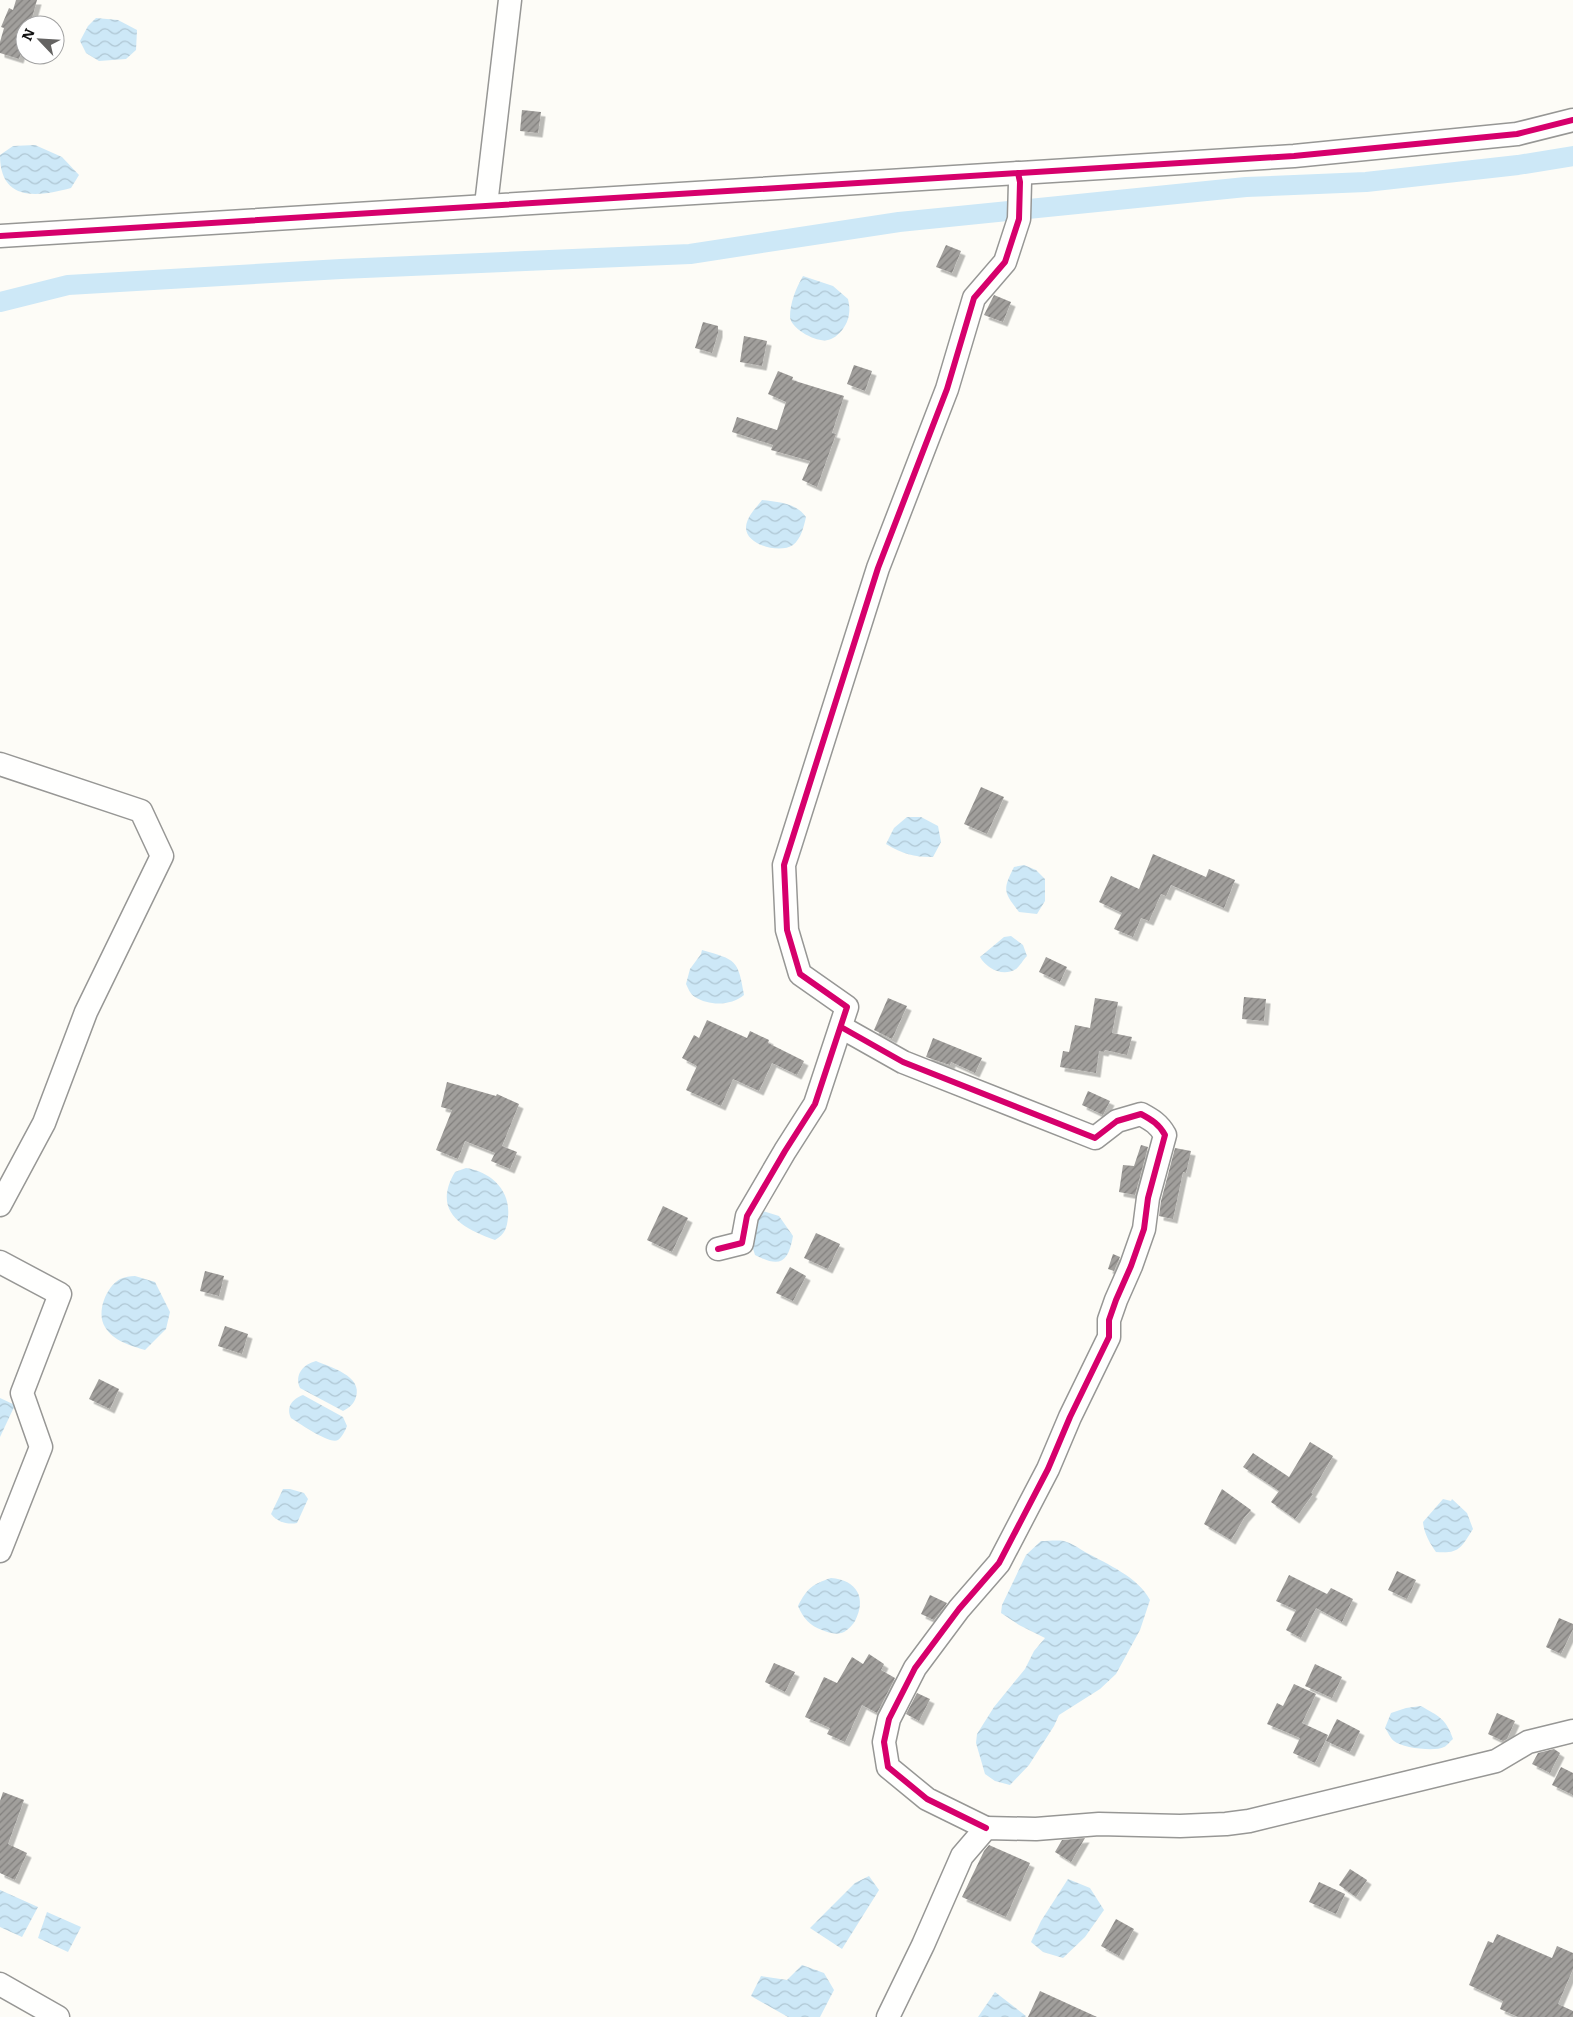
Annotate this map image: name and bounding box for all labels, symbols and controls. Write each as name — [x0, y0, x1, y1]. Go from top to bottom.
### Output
north arrow — [15, 15, 65, 65]
text: N — [16, 24, 39, 44]

